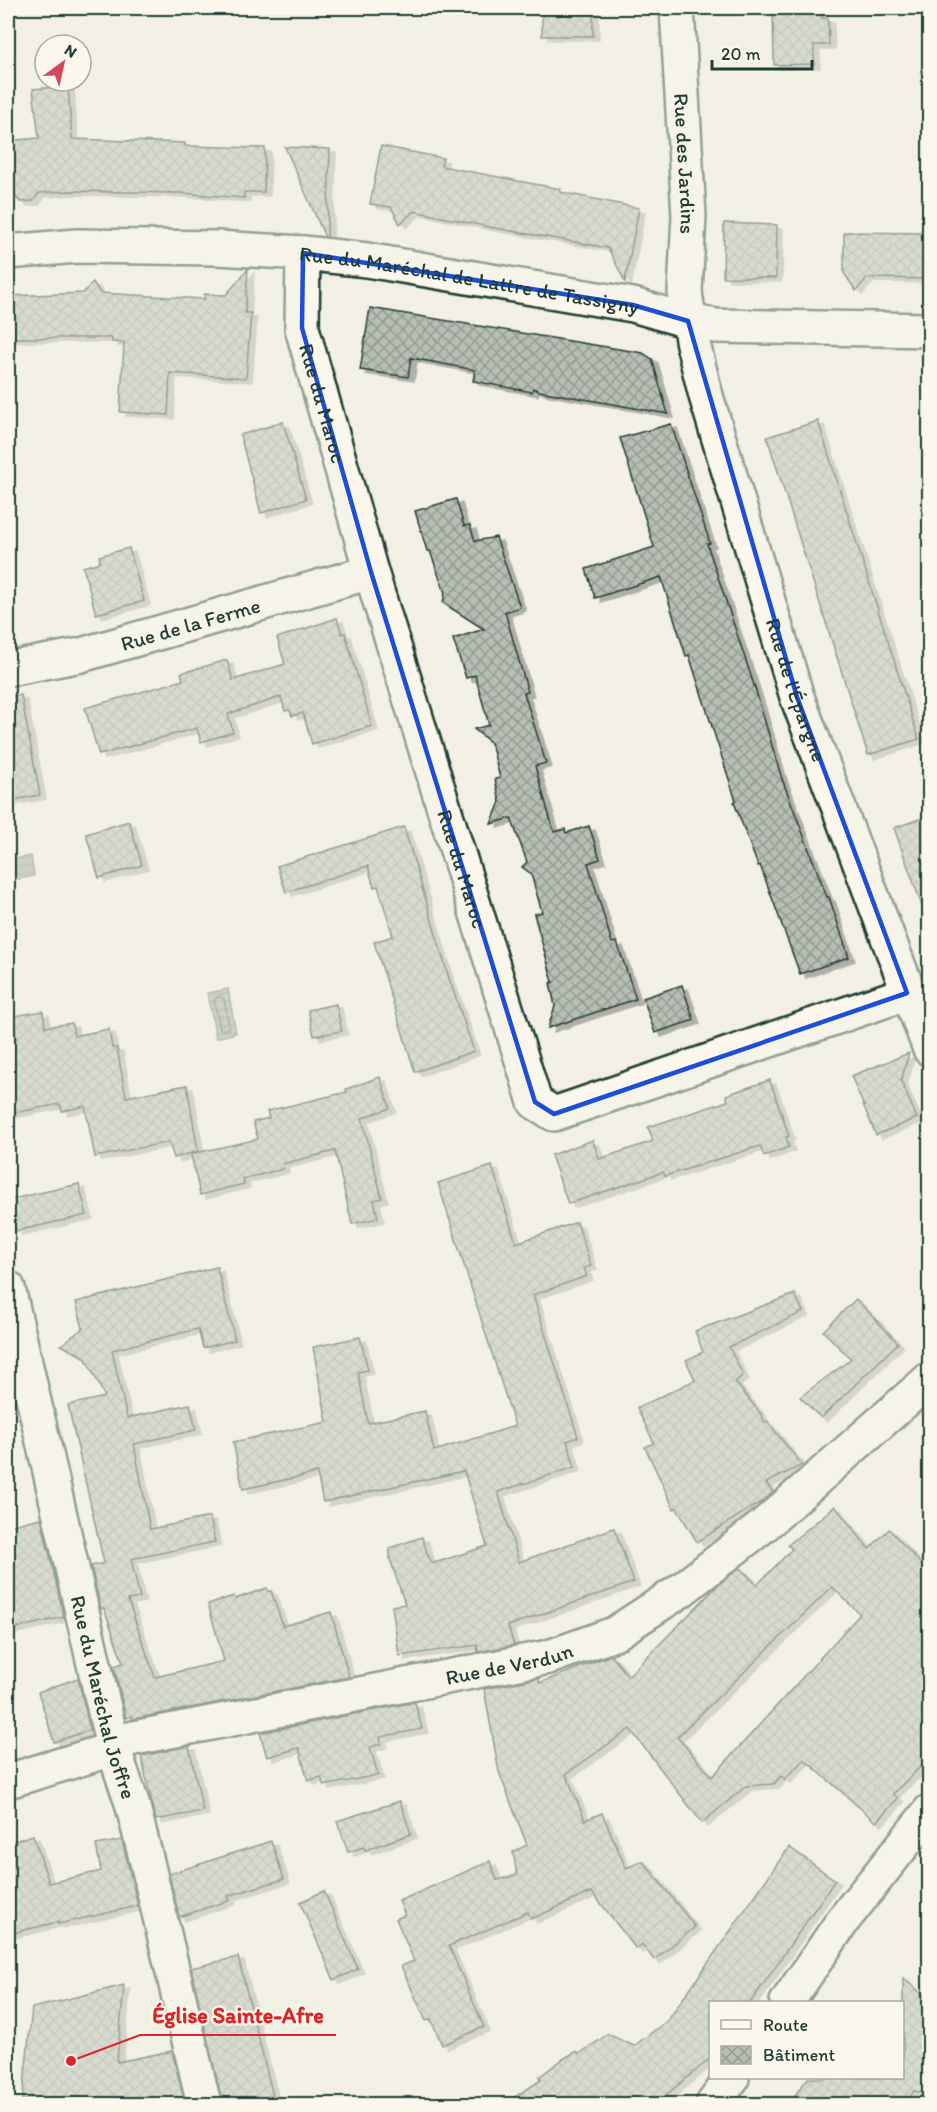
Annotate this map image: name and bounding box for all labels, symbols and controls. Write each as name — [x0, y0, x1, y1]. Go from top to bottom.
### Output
north arrow — [33, 33, 93, 93]
scale bar — [712, 33, 812, 71]
text: N — [61, 40, 81, 62]
text: 20 m — [721, 43, 761, 65]
street label: Rue des Jardins — [669, 92, 702, 235]
street label: Rue du Maréchal de Lattre de Tassigny — [298, 240, 643, 319]
street label: Rue du Maroc — [294, 340, 352, 466]
street label: Rue de la Ferme — [118, 592, 263, 656]
street label: Rue de l'Épargne — [761, 615, 833, 765]
street label: Rue du Maroc — [433, 806, 493, 931]
street label: Rue du Maréchal Joffre — [66, 1593, 142, 1802]
street label: Rue de Verdun — [443, 1637, 576, 1689]
callout: Église Sainte-Afre — [140, 1995, 336, 2035]
legend — [709, 2001, 904, 2079]
text: Église Sainte-Afre — [152, 2002, 324, 2029]
text: Route — [763, 2014, 808, 2036]
text: Bâtiment — [763, 2044, 836, 2066]

